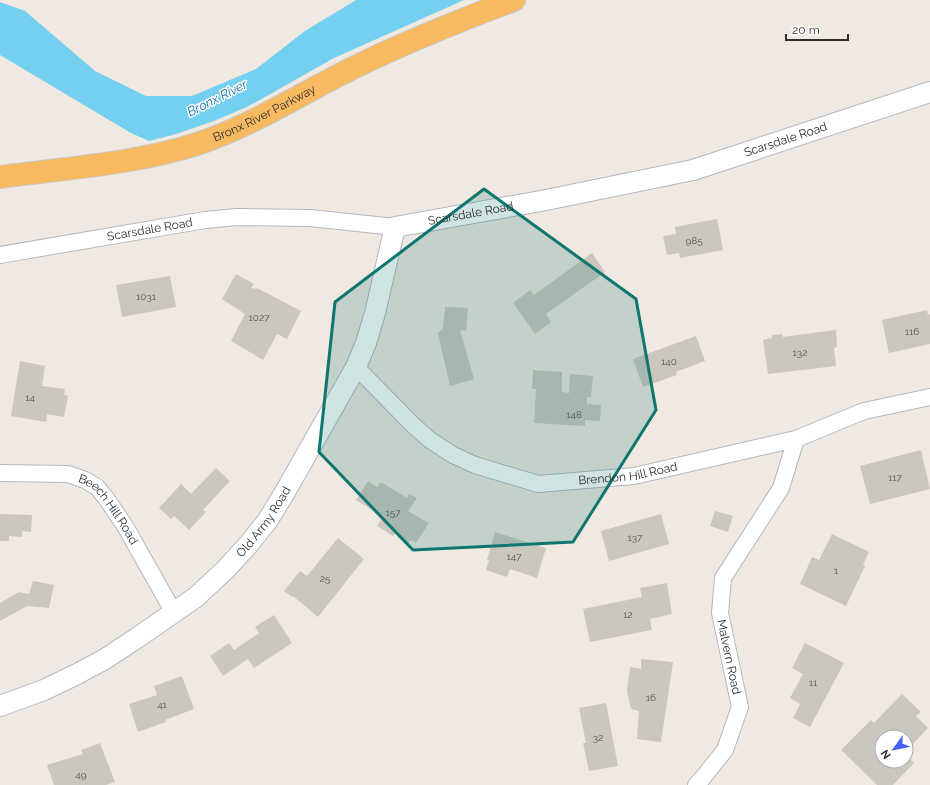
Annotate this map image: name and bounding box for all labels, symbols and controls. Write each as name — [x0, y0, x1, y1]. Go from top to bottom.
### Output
scale bar — [786, 16, 848, 42]
text: 20 m — [792, 23, 820, 37]
water label: Bronx River — [184, 76, 250, 120]
street label: Bronx River Parkway — [211, 82, 318, 145]
street label: Scarsdale Road — [742, 119, 829, 160]
street label: Scarsdale Road — [427, 199, 515, 228]
street label: Scarsdale Road — [106, 215, 194, 244]
house number: 985 — [685, 235, 703, 246]
house number: 1031 — [136, 291, 157, 302]
house number: 1027 — [249, 312, 270, 323]
house number: 116 — [905, 326, 919, 337]
house number: 132 — [793, 347, 807, 358]
house number: 140 — [661, 356, 677, 367]
house number: 14 — [25, 392, 35, 403]
house number: 148 — [566, 409, 582, 420]
street label: Brendon Hill Road — [578, 459, 679, 488]
street label: Beech Hill Road — [77, 471, 141, 547]
house number: 117 — [888, 472, 903, 483]
street label: Old Army Road — [233, 484, 294, 560]
house number: 157 — [385, 507, 401, 518]
house number: 137 — [628, 532, 643, 543]
house number: 147 — [506, 551, 522, 562]
house number: 1 — [834, 565, 839, 576]
house number: 25 — [320, 573, 331, 584]
house number: 12 — [623, 609, 633, 620]
street label: Malvern Road — [714, 618, 744, 696]
house number: 11 — [809, 677, 818, 688]
house number: 16 — [646, 692, 656, 703]
house number: 41 — [157, 699, 168, 710]
north arrow — [874, 729, 914, 769]
house number: 32 — [593, 732, 603, 743]
text: N — [878, 747, 894, 761]
house number: 49 — [75, 769, 87, 780]

